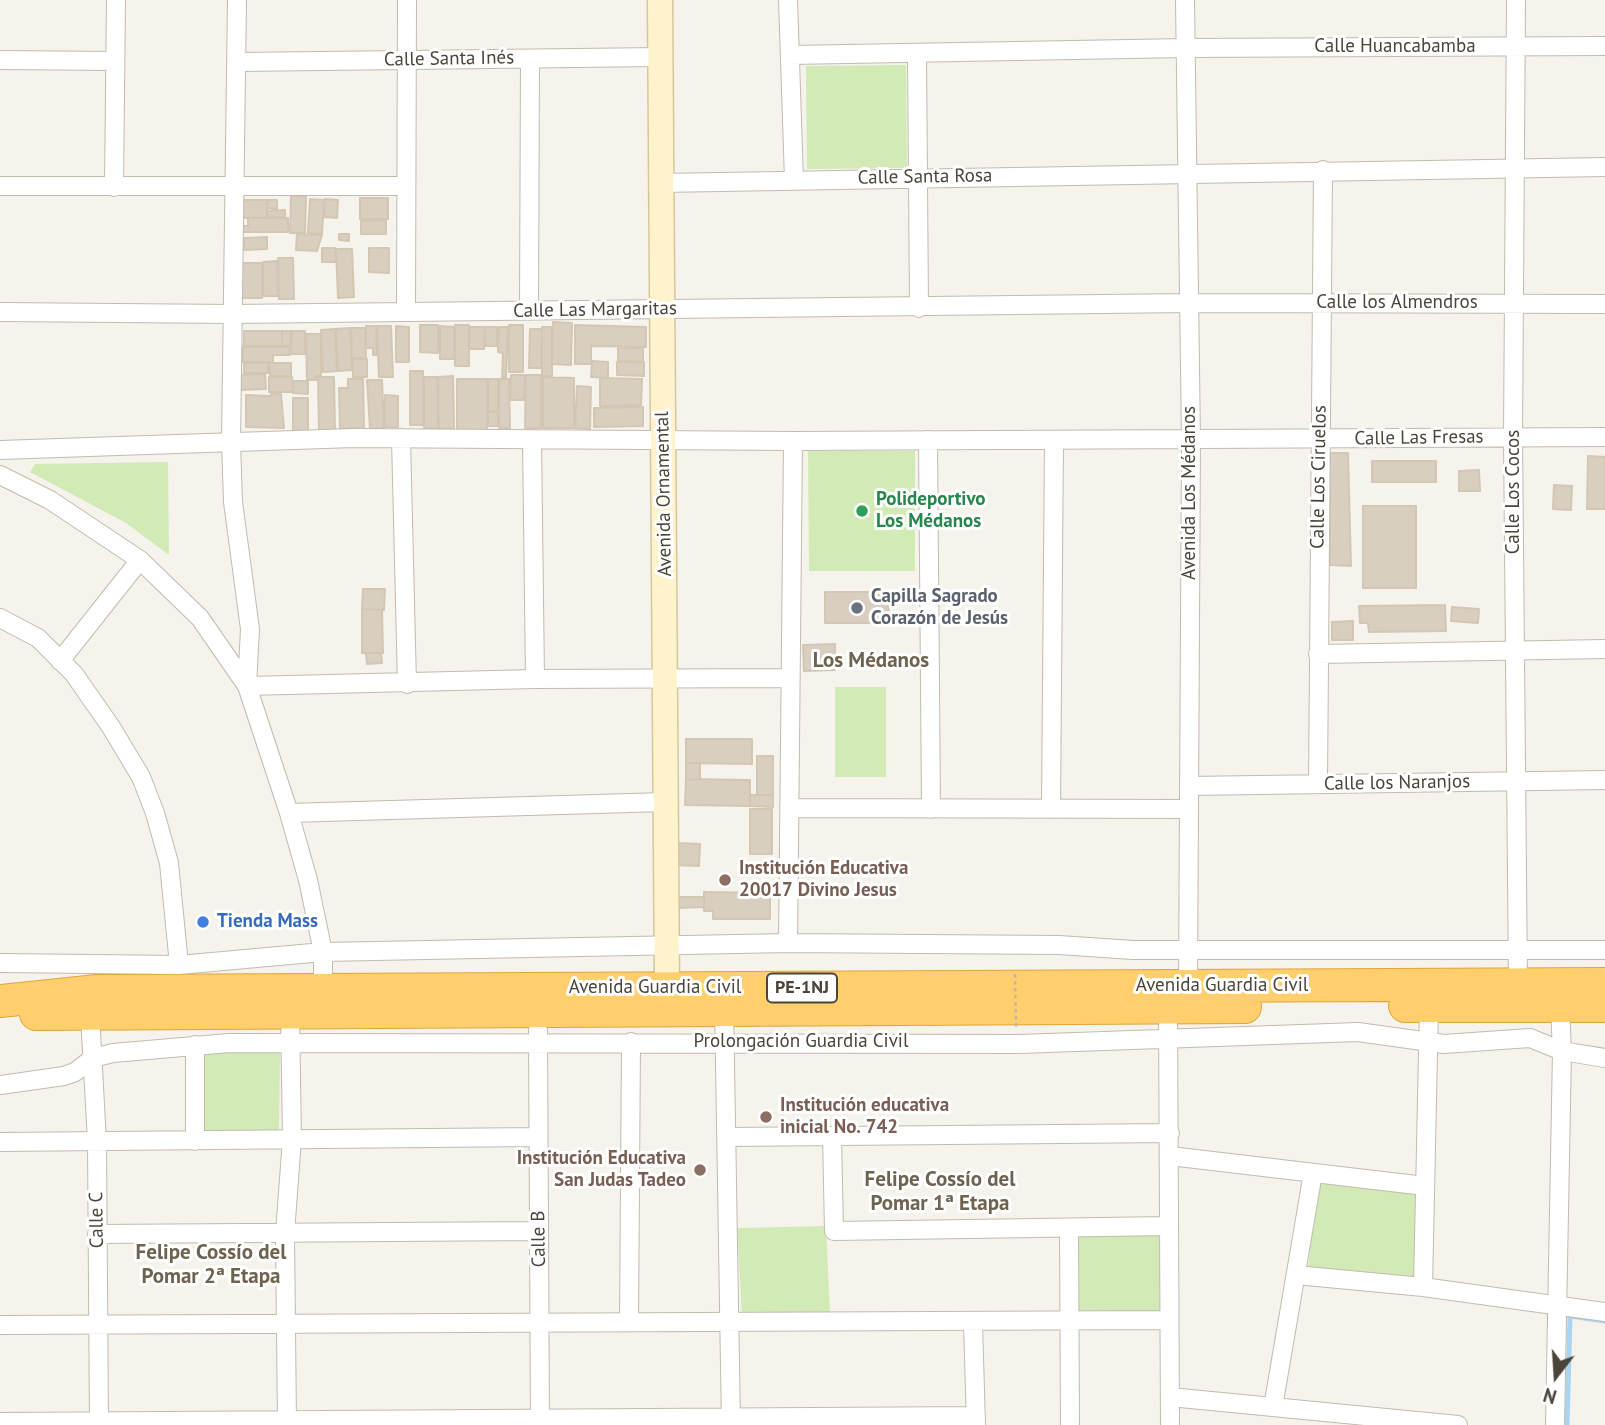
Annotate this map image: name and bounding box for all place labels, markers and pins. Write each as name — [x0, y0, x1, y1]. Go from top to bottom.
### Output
place label: Polideportivo Los Médanos — [876, 489, 986, 533]
marker: Polideportivo Los Médanos — [854, 503, 870, 519]
place label: Capilla Sagrado Corazón de Jesús — [871, 586, 1008, 630]
marker: Capilla Sagrado Corazón de Jesús — [849, 600, 865, 616]
place label: Institución Educativa 20017 Divino Jesus — [739, 858, 908, 902]
marker: Institución Educativa 20017 Divino Jesus — [717, 872, 733, 888]
place label: Tienda Mass — [217, 911, 318, 933]
marker: Tienda Mass — [195, 914, 211, 930]
place label: Institución educativa inicial No. 742 — [780, 1095, 949, 1139]
marker: Institución educativa inicial No. 742 — [758, 1109, 774, 1125]
place label: Institución Educativa San Judas Tadeo — [517, 1148, 686, 1192]
marker: Institución Educativa San Judas Tadeo — [692, 1162, 708, 1178]

